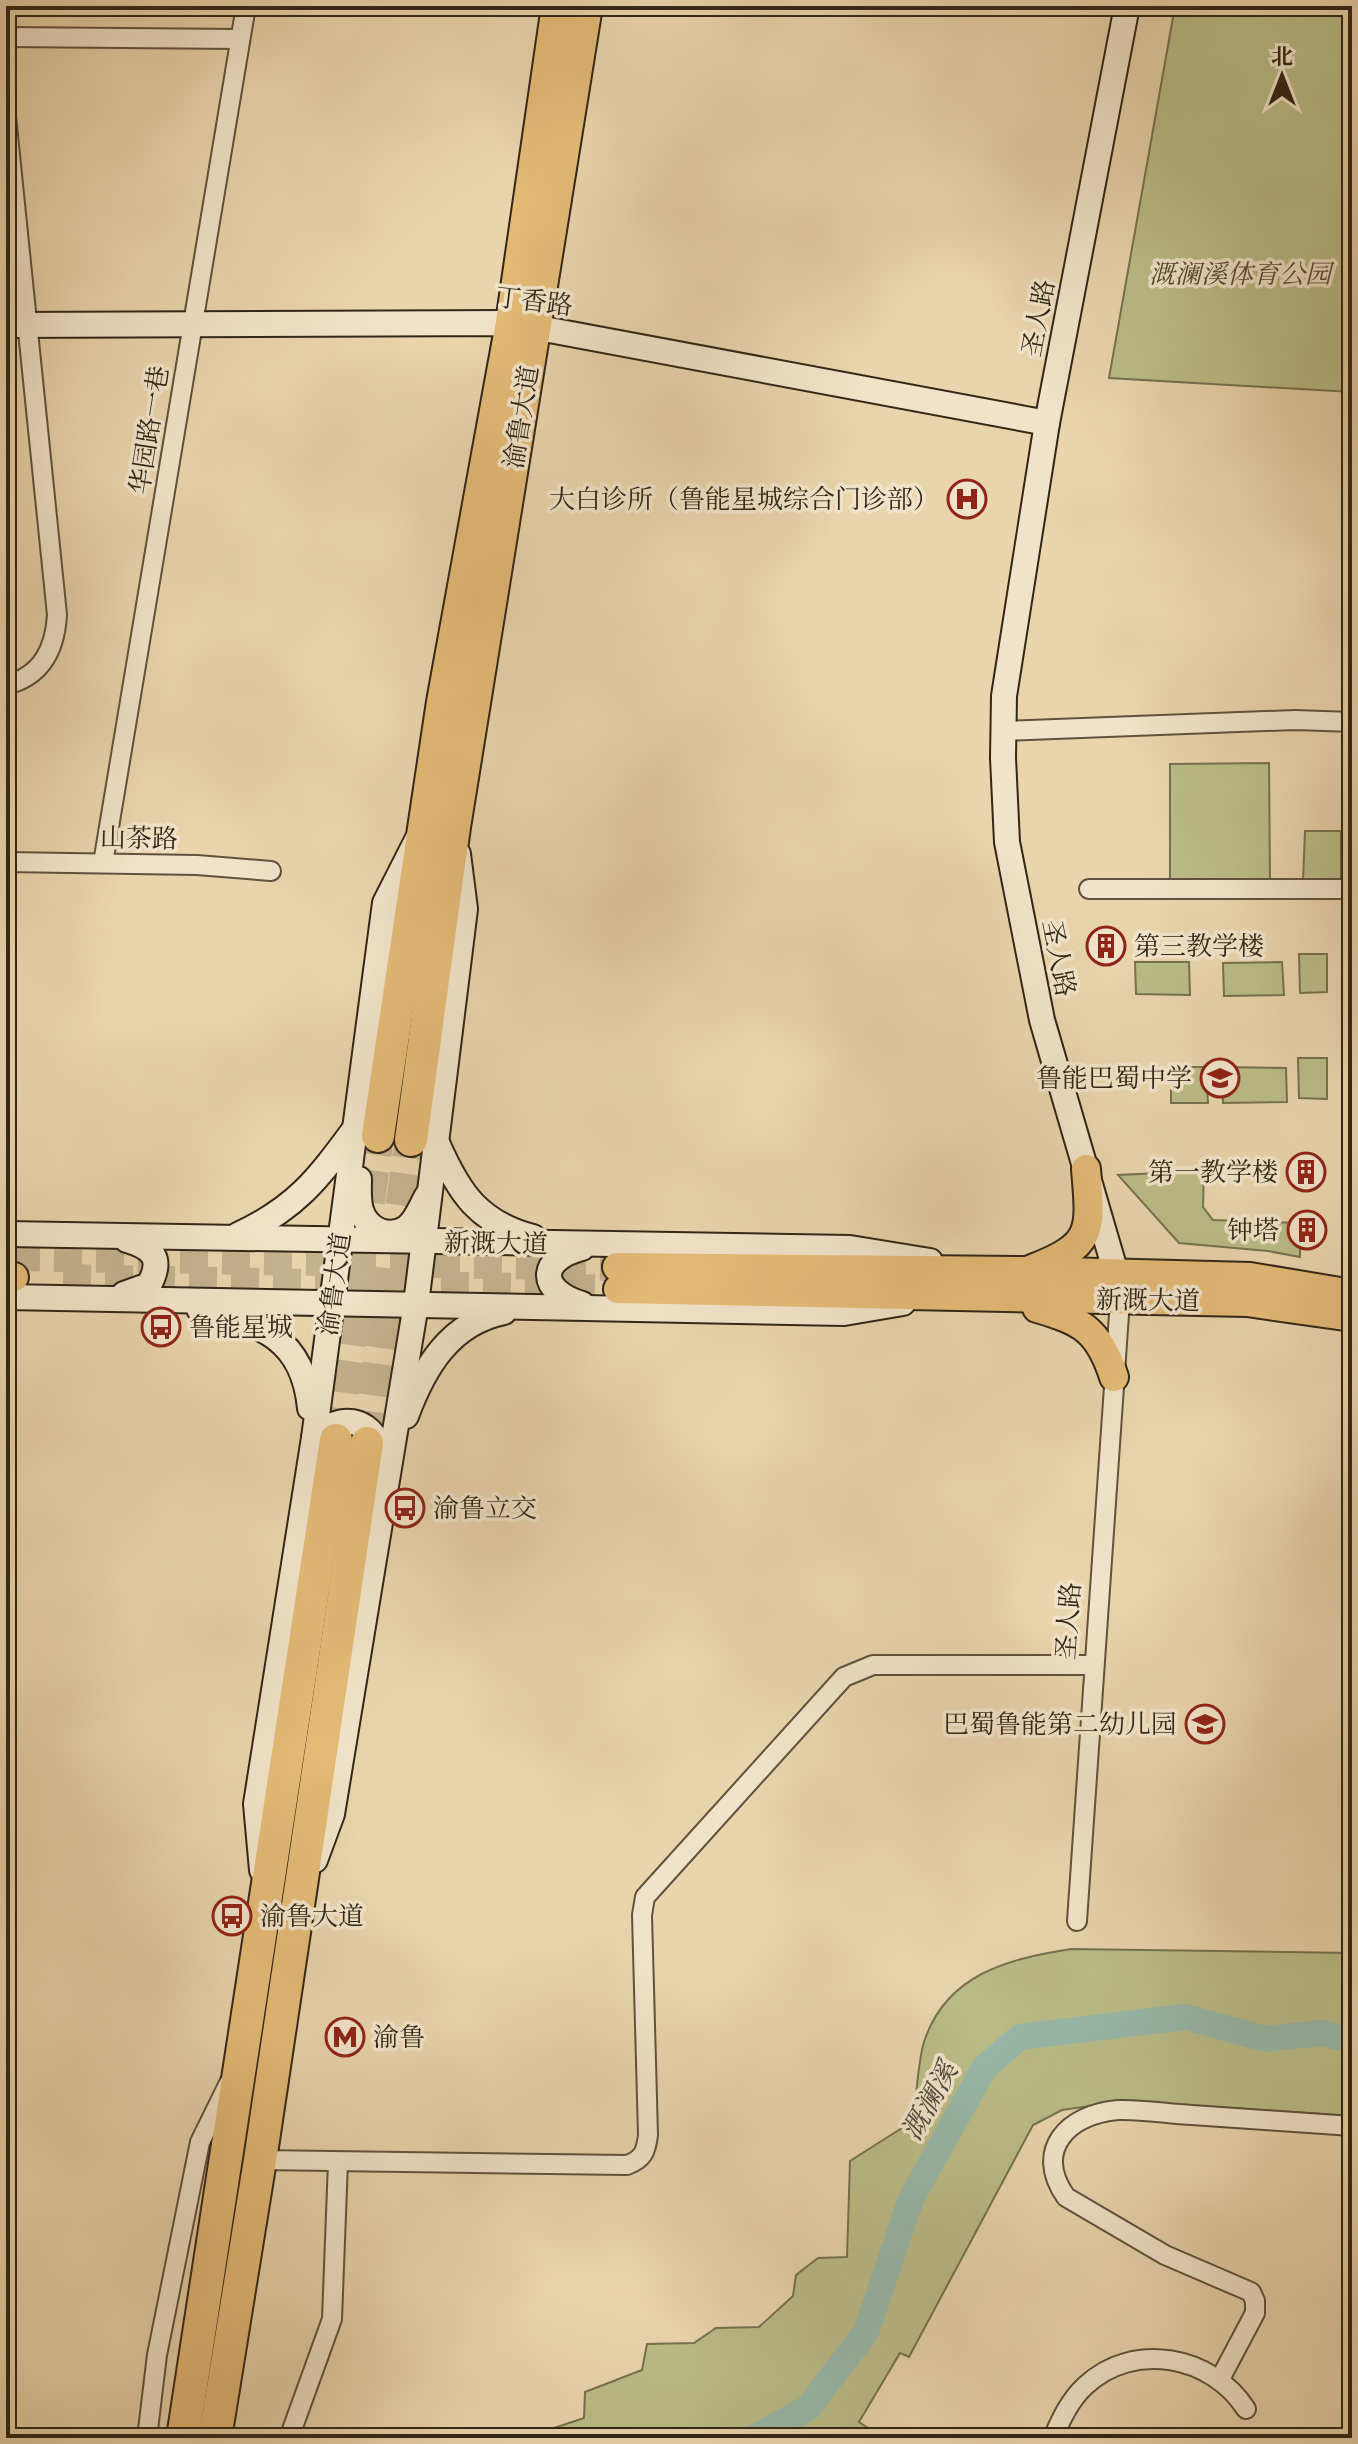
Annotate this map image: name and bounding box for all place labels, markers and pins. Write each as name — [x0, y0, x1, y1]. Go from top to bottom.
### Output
hospital icon: 大白诊所（鲁能星城综合门诊部） — [946, 478, 988, 520]
place label: 大白诊所（鲁能星城综合门诊部） — [549, 484, 939, 516]
building icon: 第三教学楼 — [1085, 925, 1127, 967]
place label: 第三教学楼 — [1134, 931, 1264, 963]
school or university icon: 鲁能巴蜀中学 — [1199, 1057, 1241, 1099]
place label: 鲁能巴蜀中学 — [1036, 1063, 1192, 1095]
building icon: 第一教学楼 — [1285, 1151, 1327, 1193]
place label: 第一教学楼 — [1148, 1157, 1278, 1189]
building icon: 钟塔 — [1286, 1209, 1328, 1251]
place label: 钟塔 — [1227, 1215, 1279, 1247]
bus stop icon: 鲁能星城 — [140, 1306, 182, 1348]
place label: 鲁能星城 — [189, 1312, 293, 1344]
bus stop icon: 渝鲁立交 — [384, 1487, 426, 1529]
place label: 渝鲁立交 — [433, 1493, 537, 1525]
school or university icon: 巴蜀鲁能第二幼儿园 — [1184, 1703, 1226, 1745]
place label: 巴蜀鲁能第二幼儿园 — [943, 1709, 1177, 1741]
bus stop icon: 渝鲁大道 — [211, 1895, 253, 1937]
place label: 渝鲁大道 — [260, 1901, 364, 1933]
metro station icon: 渝鲁 — [324, 2016, 366, 2058]
place label: 渝鲁 — [373, 2022, 425, 2054]

